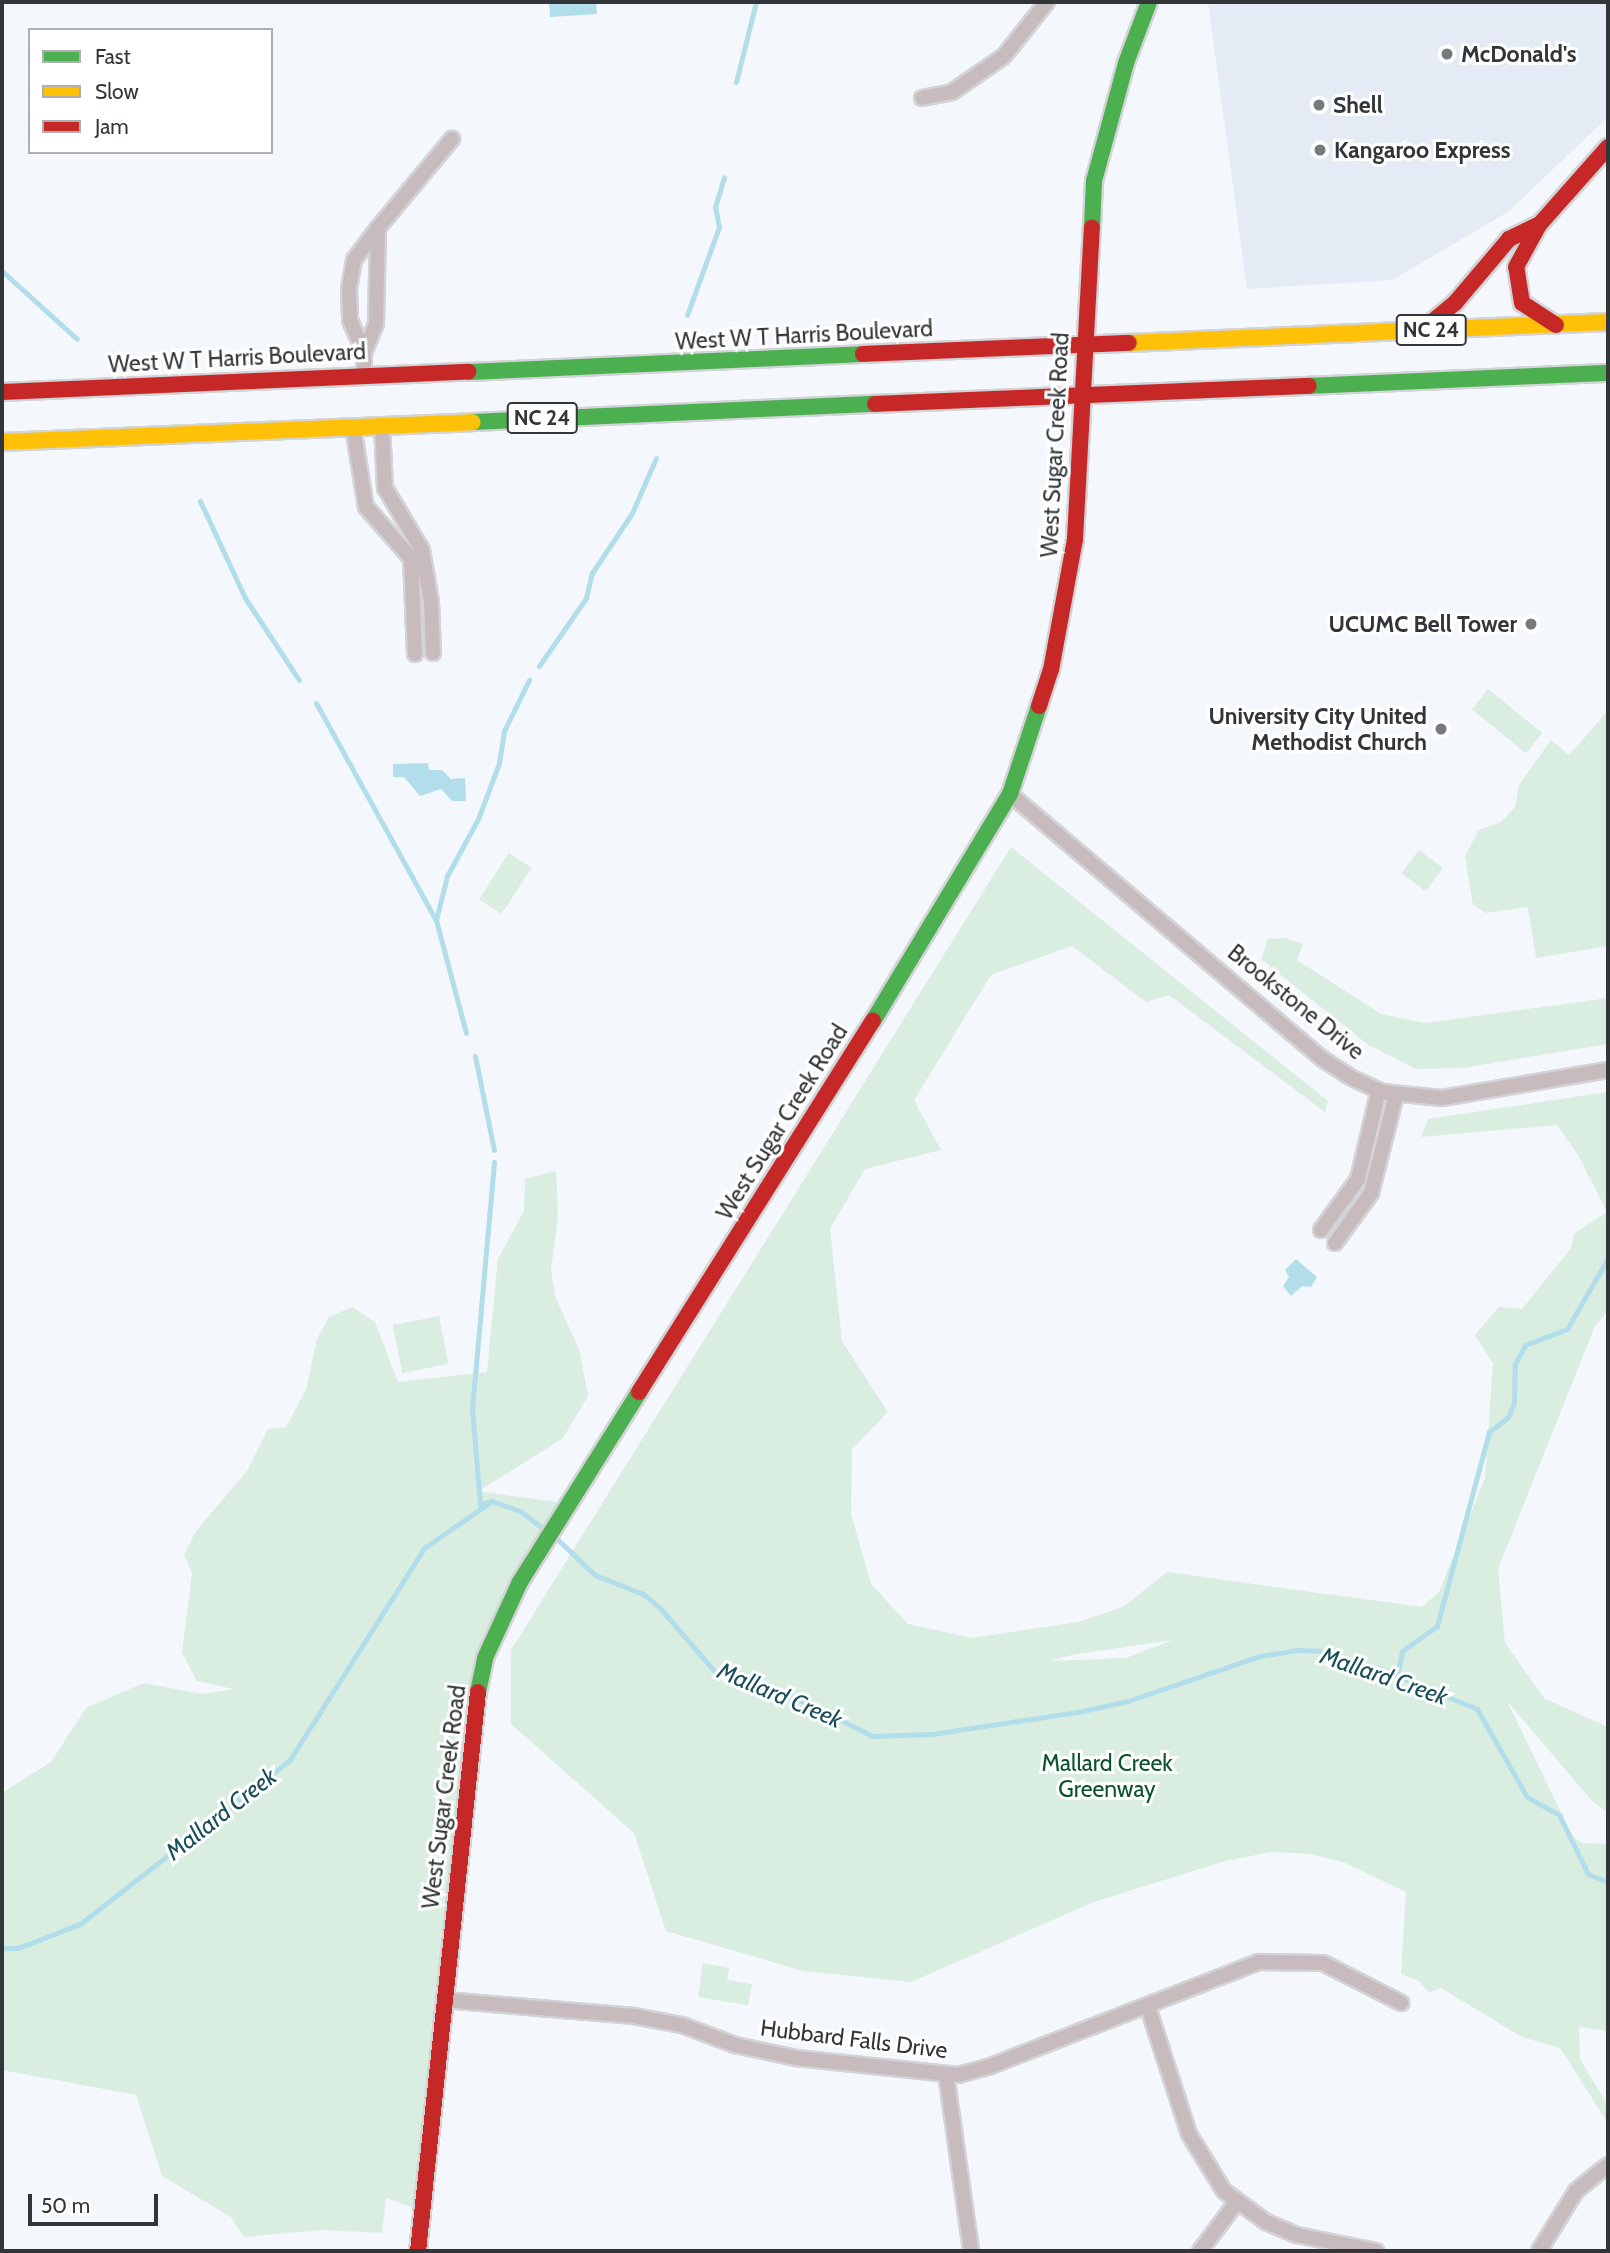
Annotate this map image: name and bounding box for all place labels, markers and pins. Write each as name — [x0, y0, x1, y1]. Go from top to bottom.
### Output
place label: McDonald's — [1461, 40, 1577, 68]
marker: McDonald's — [1439, 46, 1455, 62]
place label: Shell — [1333, 91, 1383, 119]
marker: Shell — [1311, 97, 1327, 113]
place label: Kangaroo Express — [1334, 136, 1510, 164]
marker: Kangaroo Express — [1312, 142, 1328, 158]
place label: UCUMC Bell Tower — [1328, 610, 1517, 638]
marker: UCUMC Bell Tower — [1523, 616, 1539, 632]
place label: University City United Methodist Church — [1209, 702, 1427, 756]
marker: University City United Methodist Church — [1433, 721, 1449, 737]

